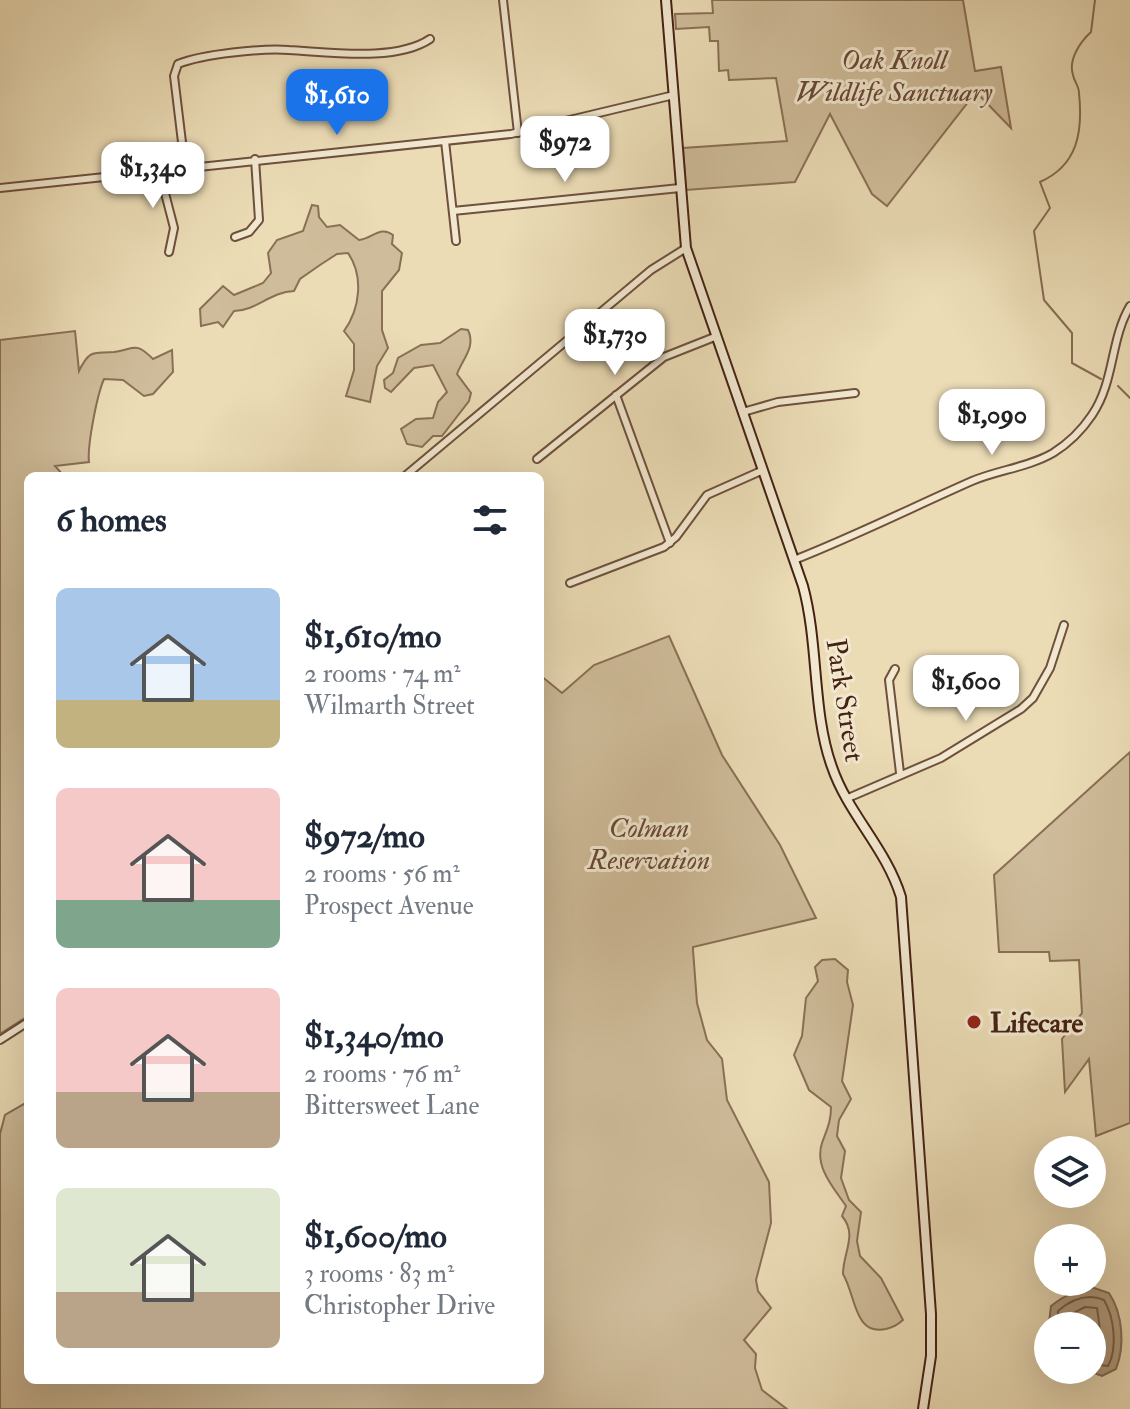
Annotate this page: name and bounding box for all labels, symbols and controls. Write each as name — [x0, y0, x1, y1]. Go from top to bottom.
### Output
park label: Oak Knoll Wildlife Sanctuary — [796, 43, 993, 110]
pin: $1,610 — [272, 69, 402, 137]
text: $1,610 — [304, 79, 370, 111]
pin: $972 — [518, 116, 612, 184]
text: $972 — [538, 126, 592, 158]
pin: $1,340 — [88, 142, 218, 210]
text: $1,340 — [119, 152, 187, 184]
pin: $1,730 — [550, 309, 680, 377]
text: $1,730 — [583, 319, 647, 351]
pin: $1,090 — [927, 389, 1057, 457]
text: $1,090 — [957, 399, 1027, 431]
icon: filters — [468, 498, 512, 542]
text: 6 homes — [56, 499, 167, 542]
text: $1,610/mo — [304, 615, 441, 658]
icon: home — [120, 620, 216, 716]
street label: Park Street — [818, 636, 872, 764]
pin: $1,600 — [901, 655, 1031, 723]
text: 2 rooms · 74 m² — [304, 658, 461, 690]
text: $1,600 — [931, 665, 1001, 697]
text: Wilmarth Street — [304, 690, 475, 722]
park label: Colman Reservation — [587, 811, 710, 878]
text: $972/mo — [304, 815, 425, 858]
icon: home — [120, 820, 216, 916]
text: 2 rooms · 56 m² — [304, 858, 460, 890]
text: Prospect Avenue — [304, 890, 474, 922]
place label: Lifecare — [990, 1006, 1084, 1041]
marker: Lifecare — [965, 1013, 983, 1031]
text: $1,340/mo — [304, 1015, 444, 1058]
icon: home — [120, 1020, 216, 1116]
text: 2 rooms · 76 m² — [304, 1058, 460, 1090]
text: Bittersweet Lane — [304, 1090, 479, 1122]
map controls — [1034, 1136, 1106, 1384]
button: layers — [1034, 1136, 1106, 1208]
text: $1,600/mo — [304, 1215, 447, 1258]
icon: home — [120, 1220, 216, 1316]
button: + — [1034, 1224, 1106, 1296]
text: 3 rooms · 83 m² — [304, 1258, 454, 1290]
text: Christopher Drive — [304, 1290, 495, 1322]
button: − — [1034, 1312, 1106, 1384]

